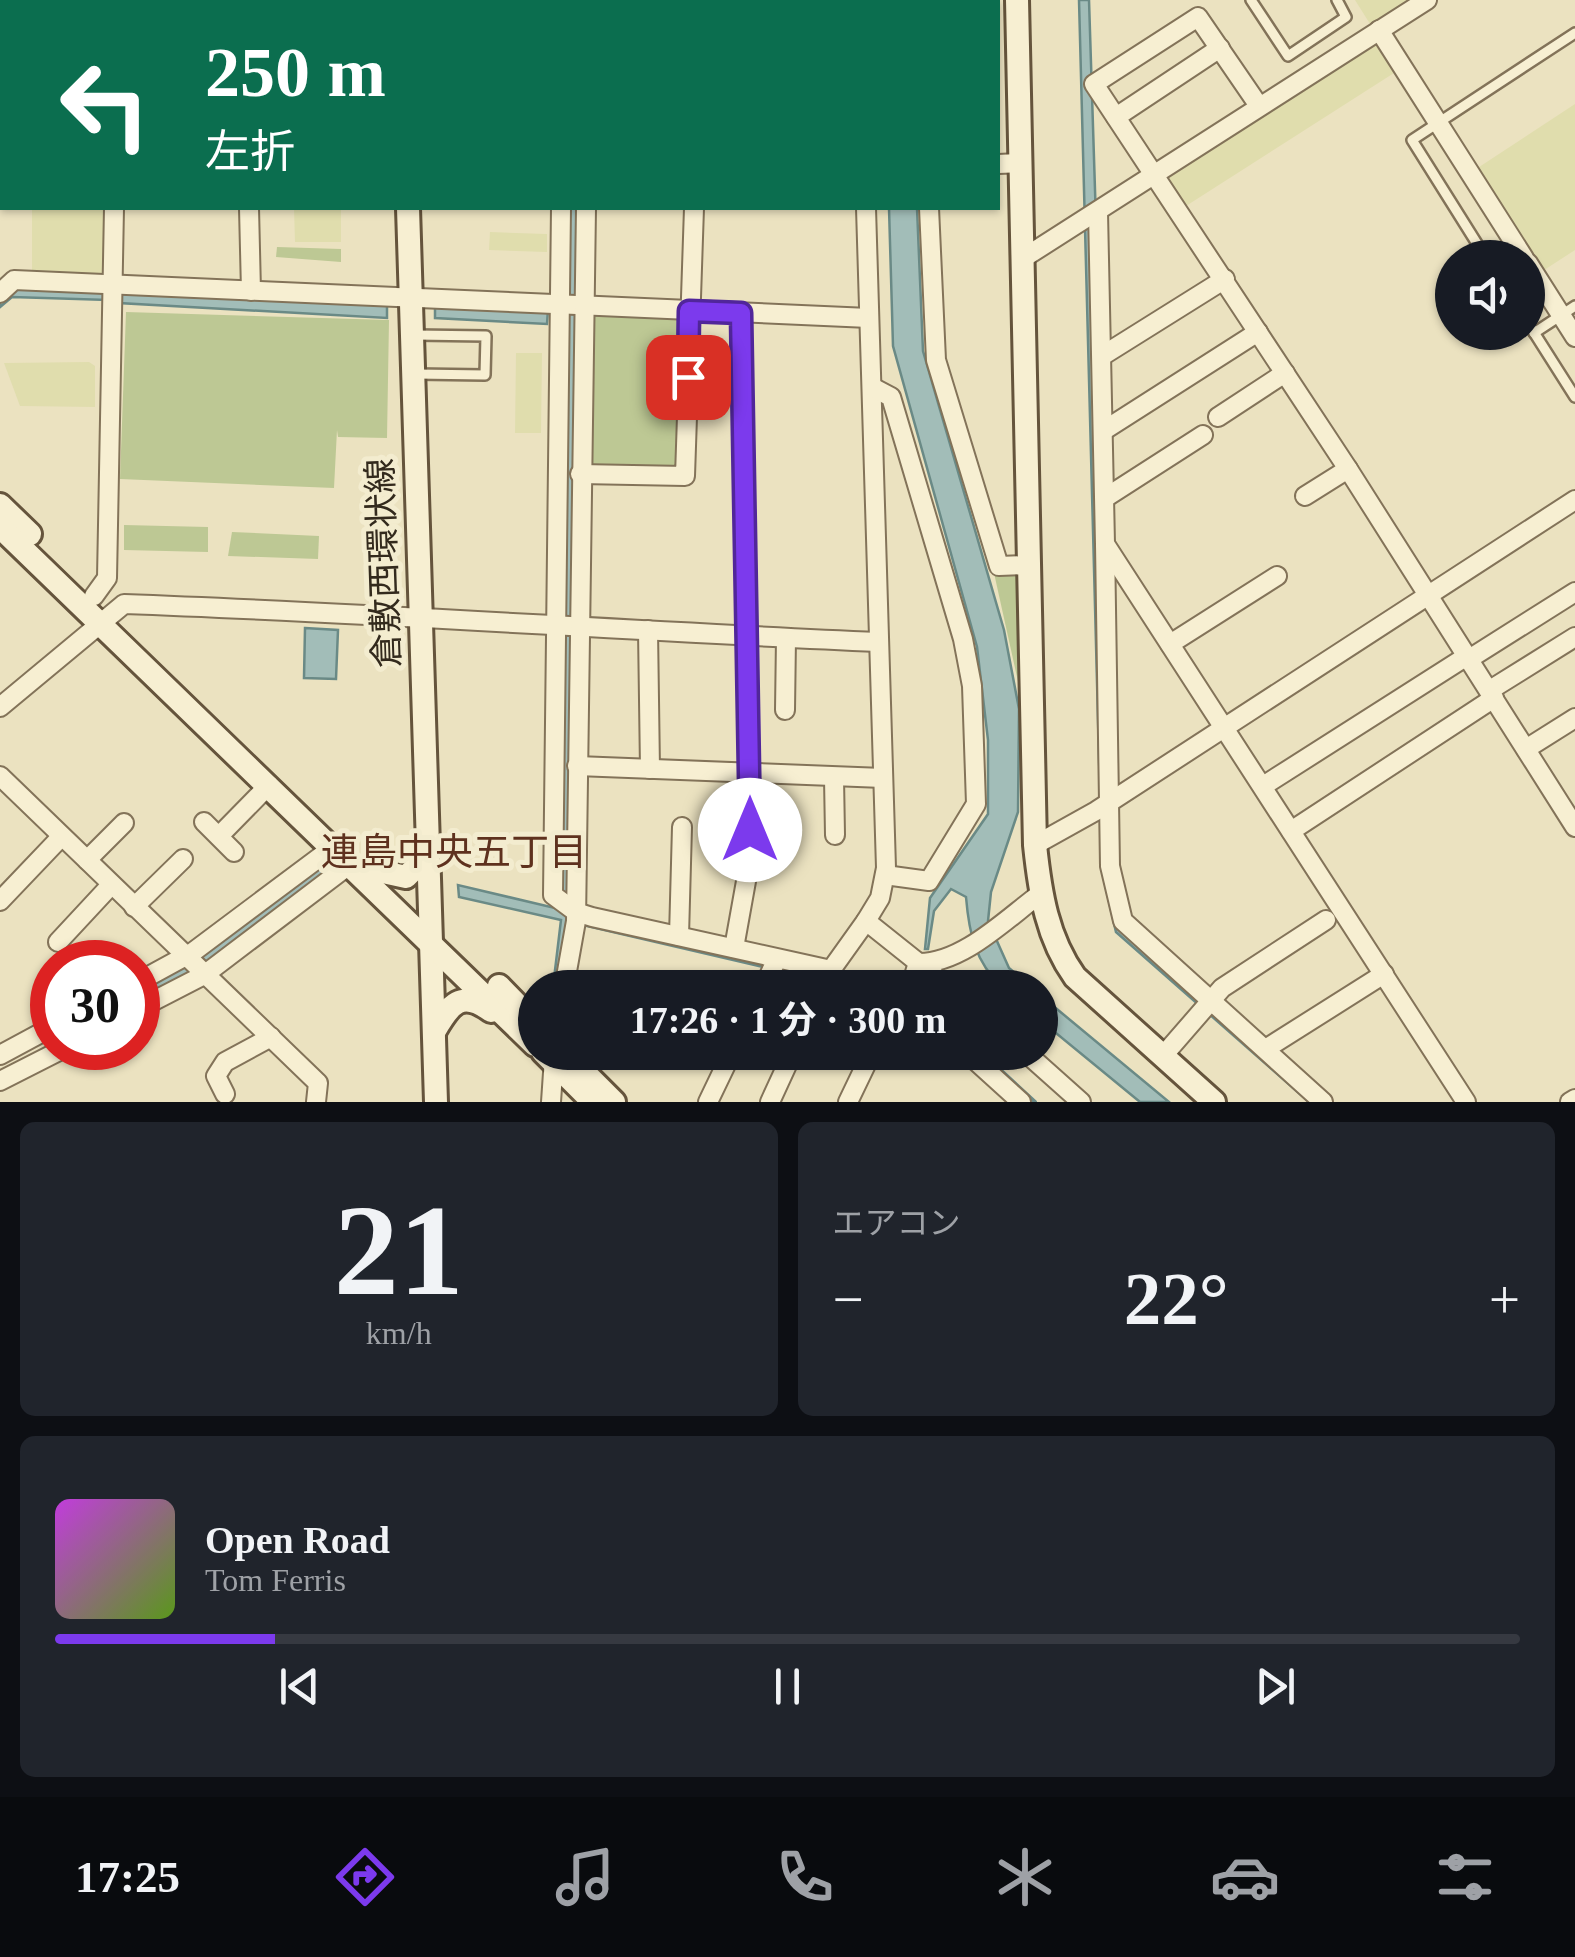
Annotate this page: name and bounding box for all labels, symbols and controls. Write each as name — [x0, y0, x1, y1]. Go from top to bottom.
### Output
text: 250 m — [205, 34, 386, 111]
icon: left — [40, 40, 170, 170]
text: 左折 — [205, 127, 295, 177]
map controls — [1435, 240, 1545, 350]
button: sound — [1435, 240, 1545, 350]
pin — [646, 335, 731, 420]
icon: arrive — [661, 350, 716, 405]
street label: 倉敷西環状線 — [361, 457, 407, 669]
position arrow — [698, 778, 802, 882]
district label: 連島中央五丁目 — [321, 831, 587, 873]
speed limit sign: 30 — [30, 940, 160, 1070]
text: 17:26 · 1 分 · 300 m — [630, 999, 946, 1041]
text: 21 — [334, 1178, 464, 1322]
text: エアコン — [833, 1205, 961, 1241]
text: 22° — [1124, 1257, 1229, 1340]
text: − — [833, 1269, 864, 1330]
text: + — [1489, 1269, 1520, 1330]
text: km/h — [366, 1315, 432, 1351]
text: Open Road — [205, 1519, 390, 1561]
text: Tom Ferris — [205, 1562, 346, 1598]
icon: previous — [272, 1659, 327, 1714]
icon: pause — [760, 1659, 815, 1714]
icon: next — [1248, 1659, 1303, 1714]
icon: directions — [330, 1842, 400, 1912]
icon: music — [550, 1842, 620, 1912]
icon: phone — [770, 1842, 840, 1912]
icon: climate — [990, 1842, 1060, 1912]
icon: car — [1210, 1842, 1280, 1912]
icon: filters — [1430, 1842, 1500, 1912]
text: 17:25 — [75, 1852, 180, 1902]

